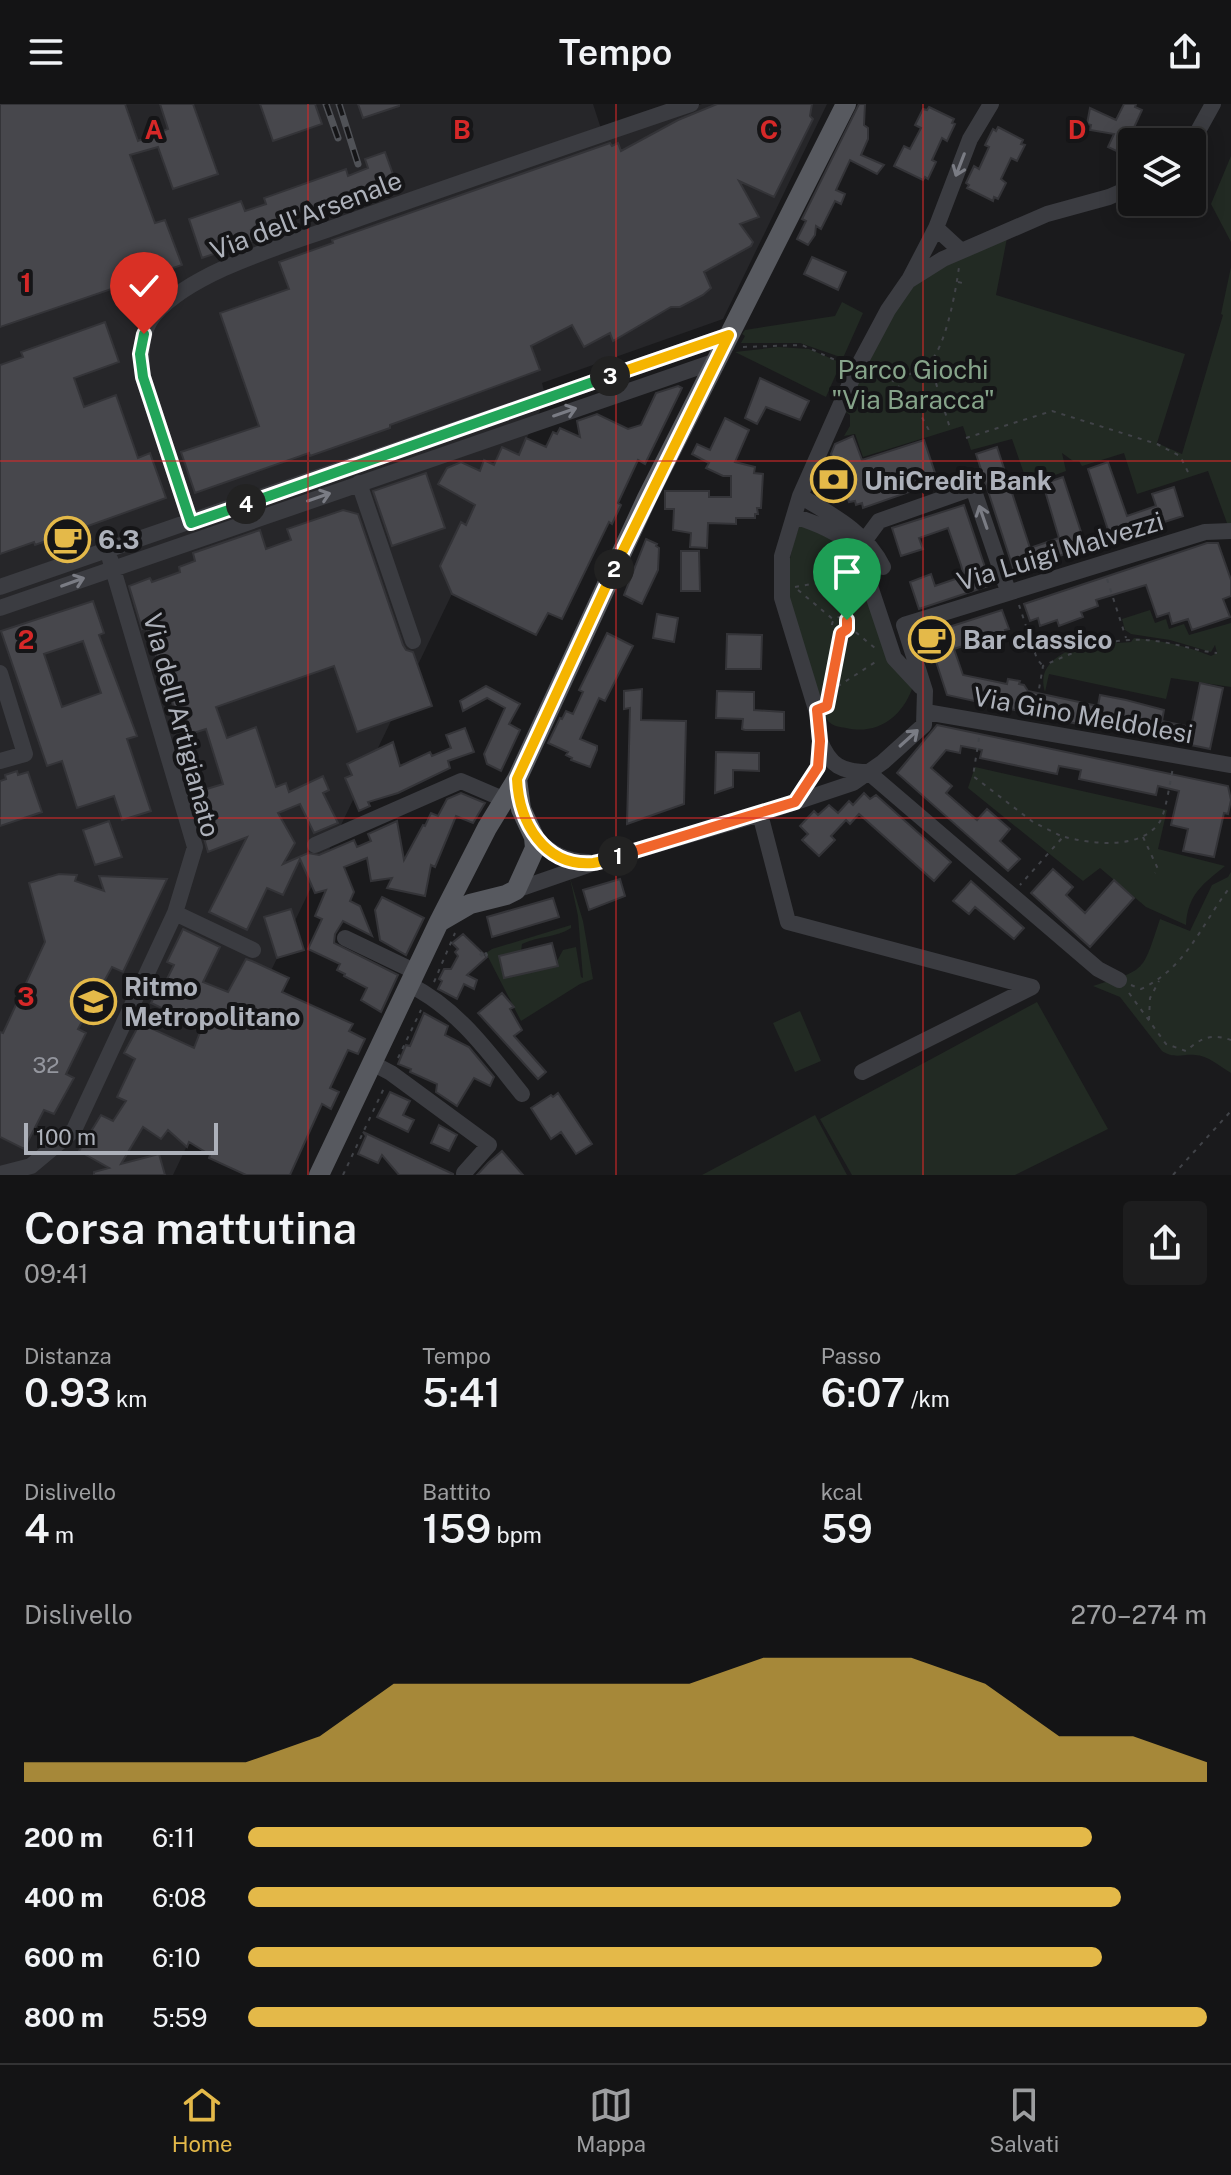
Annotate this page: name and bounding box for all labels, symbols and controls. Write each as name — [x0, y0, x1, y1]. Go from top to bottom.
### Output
icon: menu — [24, 30, 68, 74]
icon: share — [1163, 30, 1207, 74]
text: Tempo — [559, 31, 672, 73]
text: A — [145, 114, 164, 145]
text: B — [453, 114, 471, 145]
text: C — [760, 114, 778, 145]
text: D — [1068, 114, 1086, 145]
map controls — [1118, 128, 1206, 216]
button: layers — [1118, 128, 1206, 216]
one-way arrow — [952, 152, 966, 177]
street label: Via dell'Arsenale — [206, 164, 406, 266]
pin — [110, 252, 178, 334]
icon: check — [122, 264, 166, 308]
text: 1 — [20, 267, 32, 298]
park label: Parco Giochi "Via Baracca" — [831, 354, 995, 415]
pin: 3 — [590, 356, 630, 396]
text: 3 — [603, 363, 617, 389]
one-way arrow — [552, 404, 577, 419]
bank icon: UniCredit Bank — [809, 456, 857, 504]
place label: UniCredit Bank — [864, 465, 1052, 496]
pin: 4 — [226, 484, 266, 524]
one-way arrow — [306, 488, 331, 503]
text: 4 — [239, 491, 253, 517]
street label: Via Luigi Malvezzi — [953, 505, 1167, 597]
one-way arrow — [974, 505, 989, 530]
cafe icon: 6.3 — [43, 515, 91, 563]
place label: 6.3 — [98, 524, 139, 555]
pin — [813, 538, 881, 620]
pin: 2 — [594, 549, 634, 589]
icon: arrive — [825, 550, 869, 594]
text: 2 — [607, 556, 621, 582]
one-way arrow — [60, 574, 85, 588]
street label: Via dell'Artigianato — [137, 610, 227, 840]
cafe icon: Bar classico — [908, 615, 956, 663]
text: 2 — [18, 624, 34, 655]
place label: Bar classico — [963, 624, 1113, 655]
street label: Via Gino Meldolesi — [971, 680, 1195, 750]
one-way arrow — [899, 729, 919, 748]
pin: 1 — [598, 836, 638, 876]
text: 1 — [613, 843, 623, 869]
place label: Ritmo Metropolitano — [124, 971, 301, 1032]
school or university icon: Ritmo Metropolitano — [69, 977, 117, 1025]
text: 3 — [17, 981, 35, 1012]
house number: 32 — [33, 1052, 59, 1078]
scale bar — [24, 1119, 218, 1155]
text: 100 m — [36, 1124, 96, 1150]
button: share — [1123, 1201, 1207, 1285]
text: Corsa mattutina — [24, 1202, 357, 1254]
text: 09:41 — [24, 1258, 89, 1289]
text: Distanza — [24, 1343, 112, 1369]
text: Tempo — [422, 1343, 491, 1369]
text: Passo — [821, 1343, 881, 1369]
text: 0.93 — [24, 1369, 111, 1416]
text: 5:41 — [422, 1369, 501, 1416]
text: 6:07 — [821, 1369, 905, 1416]
text: km — [111, 1386, 147, 1412]
text: /km — [905, 1386, 950, 1412]
text: Dislivello — [24, 1479, 116, 1505]
text: Battito — [422, 1479, 491, 1505]
text: kcal — [821, 1479, 863, 1505]
text: 4 — [24, 1505, 50, 1552]
text: 159 — [422, 1505, 491, 1552]
text: 59 — [821, 1505, 873, 1552]
text: m — [50, 1522, 74, 1548]
text: bpm — [491, 1522, 542, 1548]
text: Dislivello — [24, 1599, 133, 1630]
text: 270–274 m — [1070, 1599, 1207, 1630]
text: 200 m — [24, 1822, 103, 1853]
text: 6:11 — [152, 1822, 195, 1853]
text: 400 m — [24, 1882, 104, 1913]
text: 6:08 — [152, 1882, 207, 1913]
text: 600 m — [24, 1942, 104, 1973]
text: 6:10 — [152, 1942, 201, 1973]
text: 800 m — [24, 2002, 104, 2033]
text: 5:59 — [152, 2002, 207, 2033]
tab: Home — [172, 2083, 232, 2157]
tab: Mappa — [576, 2083, 646, 2157]
tab: Salvati — [990, 2083, 1059, 2157]

